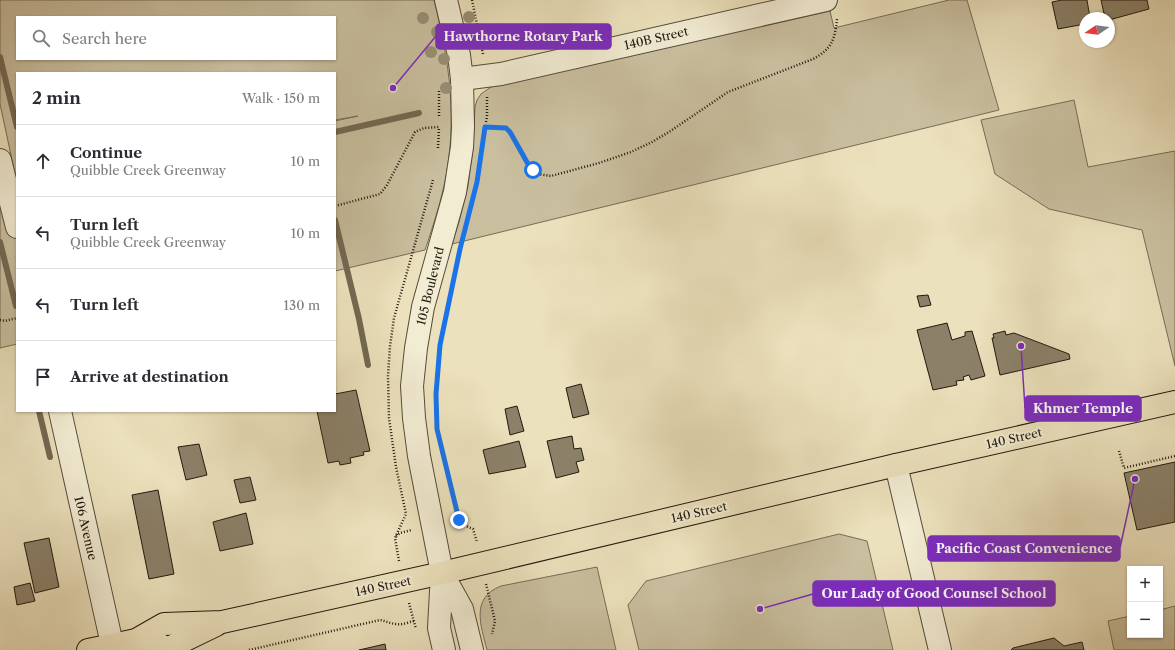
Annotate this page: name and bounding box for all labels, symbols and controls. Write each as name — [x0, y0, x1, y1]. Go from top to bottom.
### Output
north arrow — [1079, 12, 1115, 48]
search box — [16, 16, 336, 60]
street label: 140B Street — [623, 23, 690, 53]
callout: Hawthorne Rotary Park — [436, 24, 611, 49]
icon: search — [30, 27, 52, 49]
text: Hawthorne Rotary Park — [443, 28, 603, 44]
text: Search here — [62, 29, 147, 48]
text: 2 min — [32, 88, 81, 108]
text: Walk · 150 m — [242, 90, 320, 106]
text: Continue — [70, 143, 142, 162]
icon: ahead — [32, 150, 54, 172]
text: 10 m — [291, 153, 320, 169]
route start — [524, 161, 542, 179]
text: Quibble Creek Greenway — [70, 162, 226, 178]
text: Turn left — [70, 215, 139, 234]
icon: left — [32, 222, 54, 244]
text: 10 m — [291, 225, 320, 241]
text: Quibble Creek Greenway — [70, 234, 226, 250]
street label: 105 Boulevard — [413, 245, 447, 327]
icon: left — [32, 294, 54, 316]
text: Turn left — [70, 295, 139, 314]
text: 130 m — [284, 297, 320, 313]
icon: arrive — [32, 366, 54, 388]
text: Arrive at destination — [70, 367, 229, 386]
callout: Khmer Temple — [1025, 396, 1141, 421]
text: Khmer Temple — [1033, 400, 1133, 416]
street label: 140 Street — [985, 424, 1044, 452]
street label: 106 Avenue — [71, 495, 101, 562]
street label: 140 Street — [670, 498, 729, 526]
route end — [450, 511, 468, 529]
callout: Pacific Coast Convenience — [928, 536, 1120, 561]
text: Pacific Coast Convenience — [936, 540, 1113, 556]
map controls — [1127, 566, 1163, 638]
button: + — [1127, 566, 1163, 602]
street label: 140 Street — [354, 573, 413, 599]
callout: Our Lady of Good Counsel School — [813, 581, 1055, 606]
text: Our Lady of Good Counsel School — [822, 585, 1047, 601]
button: − — [1127, 602, 1163, 638]

